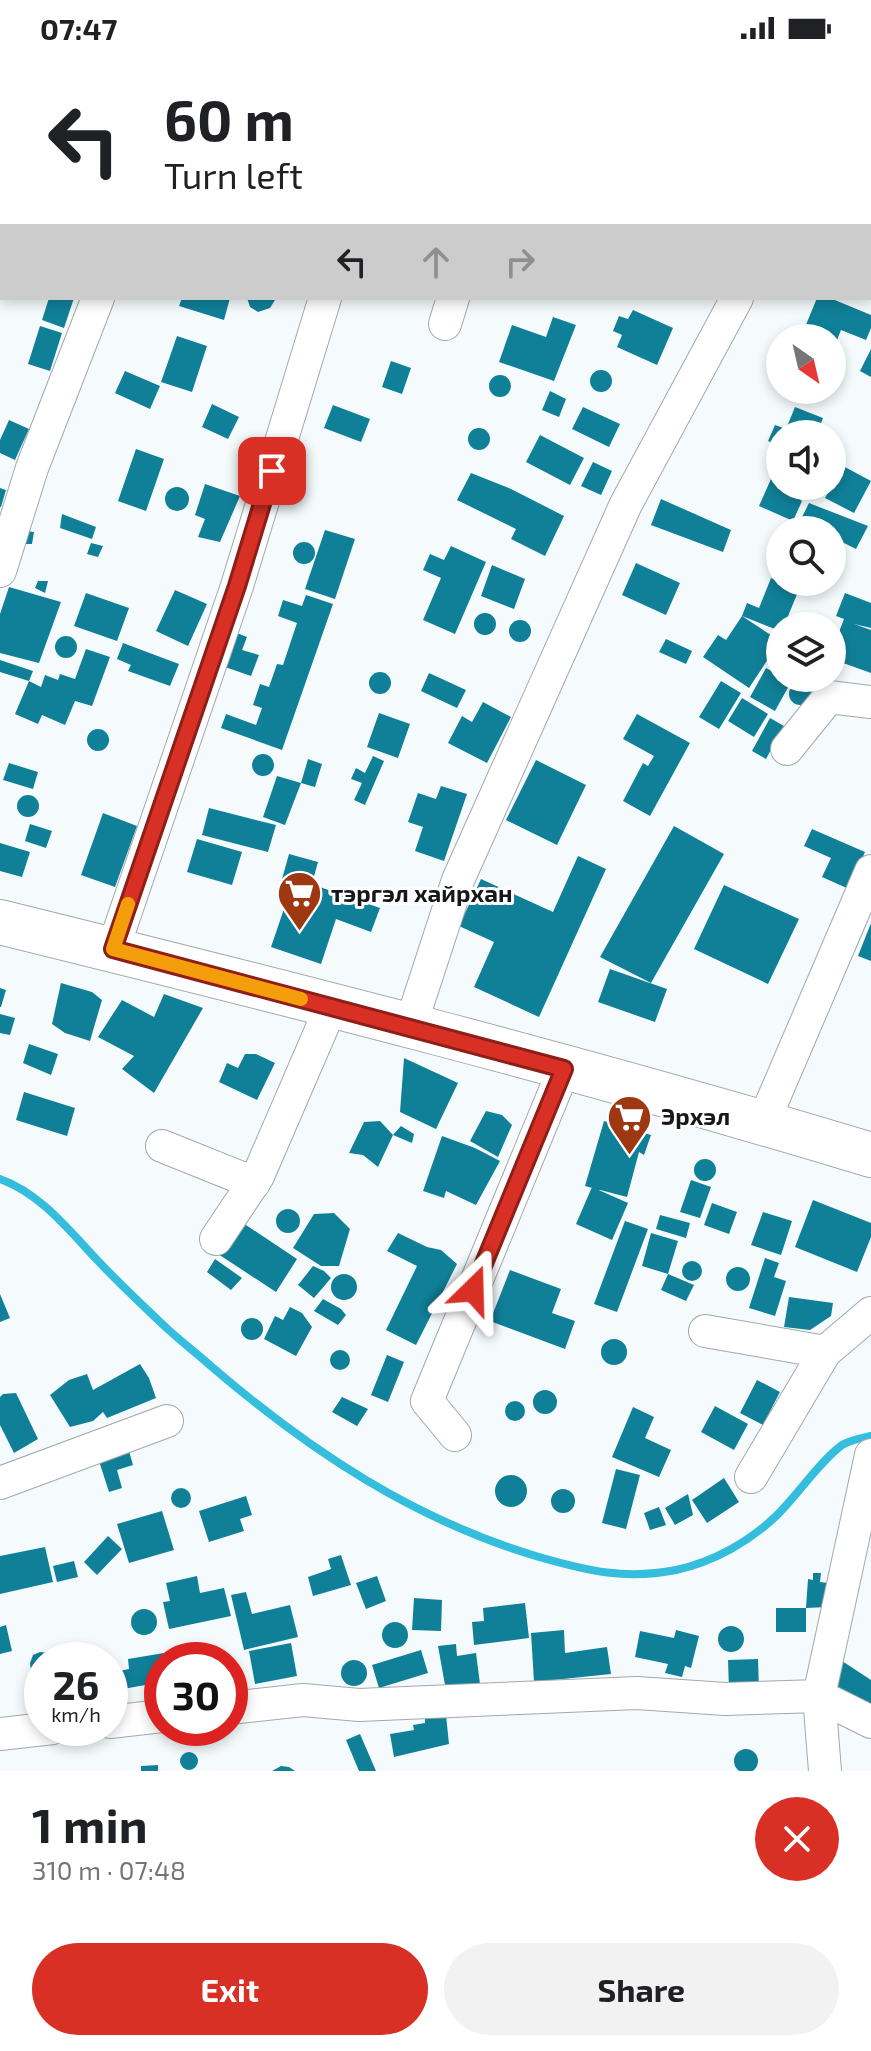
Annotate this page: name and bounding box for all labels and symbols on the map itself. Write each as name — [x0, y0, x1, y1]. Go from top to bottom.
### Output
north arrow — [766, 324, 846, 404]
pin — [238, 437, 306, 505]
supermarket icon: тэргэл хайрхан — [276, 870, 324, 933]
place label: тэргэл хайрхан — [331, 878, 512, 907]
supermarket icon: Эрхэл — [606, 1093, 654, 1156]
place label: Эрхэл — [661, 1101, 730, 1130]
position arrow — [431, 1248, 515, 1332]
speed limit sign: 30 — [144, 1642, 248, 1746]

